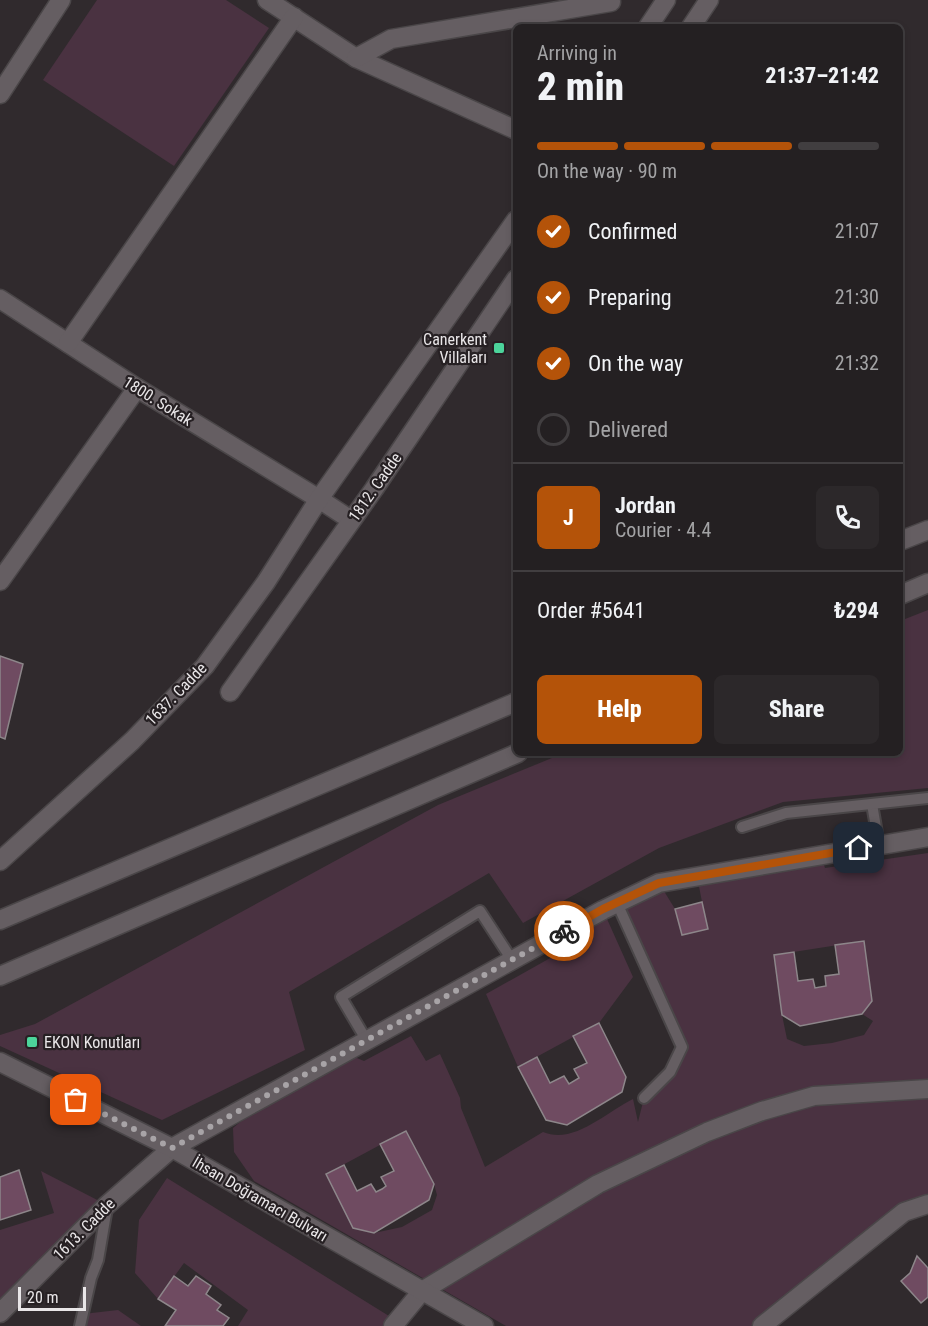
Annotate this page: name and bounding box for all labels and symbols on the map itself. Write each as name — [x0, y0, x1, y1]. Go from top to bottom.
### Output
place label: Canerkent Villaları — [423, 330, 487, 367]
marker: Canerkent Villaları — [492, 341, 506, 355]
street label: 1800. Sokak — [120, 372, 197, 430]
street label: 1812. Cadde — [344, 449, 406, 525]
street label: 1637. Cadde — [142, 659, 210, 729]
pin — [833, 822, 884, 873]
courier — [534, 901, 594, 961]
place label: EKON Konutları — [44, 1033, 140, 1052]
marker: EKON Konutları — [25, 1035, 39, 1049]
pin — [50, 1074, 101, 1125]
street label: İhsan Doğramacı Bulvarı — [189, 1152, 331, 1246]
street label: 1613. Cadde — [49, 1194, 119, 1264]
scale bar — [18, 1284, 86, 1312]

